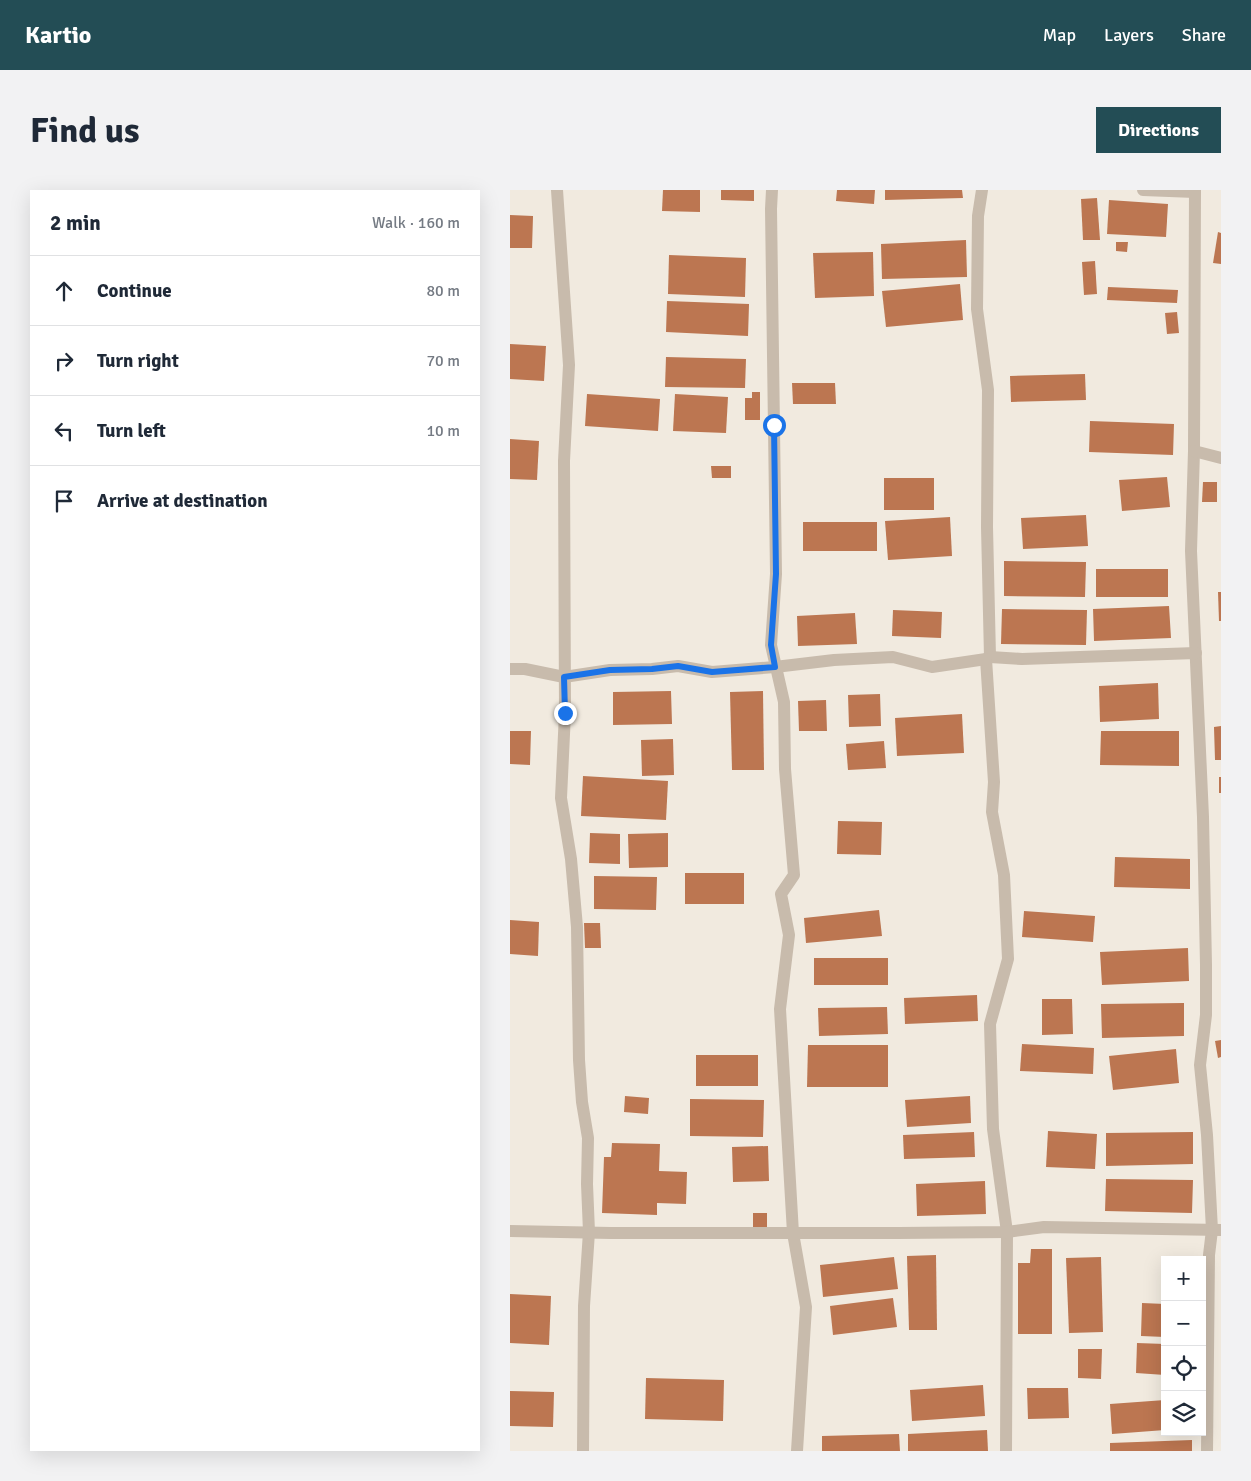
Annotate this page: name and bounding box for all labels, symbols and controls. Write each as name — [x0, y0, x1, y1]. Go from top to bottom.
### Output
text: Kartio — [25, 20, 91, 50]
text: Map — [1043, 24, 1076, 46]
text: Layers — [1104, 24, 1154, 46]
text: Share — [1182, 24, 1226, 46]
button: Directions — [1096, 107, 1221, 153]
text: Find us — [30, 109, 140, 152]
text: 2 min — [50, 210, 101, 236]
text: Walk · 160 m — [372, 213, 460, 233]
icon: ahead — [50, 277, 78, 305]
text: Continue — [97, 279, 172, 303]
text: 80 m — [426, 281, 460, 301]
icon: right — [50, 347, 78, 375]
text: Turn right — [97, 349, 179, 373]
text: 70 m — [426, 351, 460, 371]
route start — [763, 414, 786, 437]
icon: left — [50, 417, 78, 445]
text: Turn left — [97, 419, 166, 443]
text: 10 m — [426, 421, 460, 441]
icon: arrive — [50, 487, 78, 515]
text: Arrive at destination — [97, 489, 268, 513]
route end — [554, 702, 577, 725]
map controls — [1161, 1256, 1206, 1436]
button: + — [1161, 1256, 1206, 1301]
button: − — [1161, 1301, 1206, 1346]
button: locate — [1161, 1346, 1206, 1391]
button: layers — [1161, 1391, 1206, 1436]

